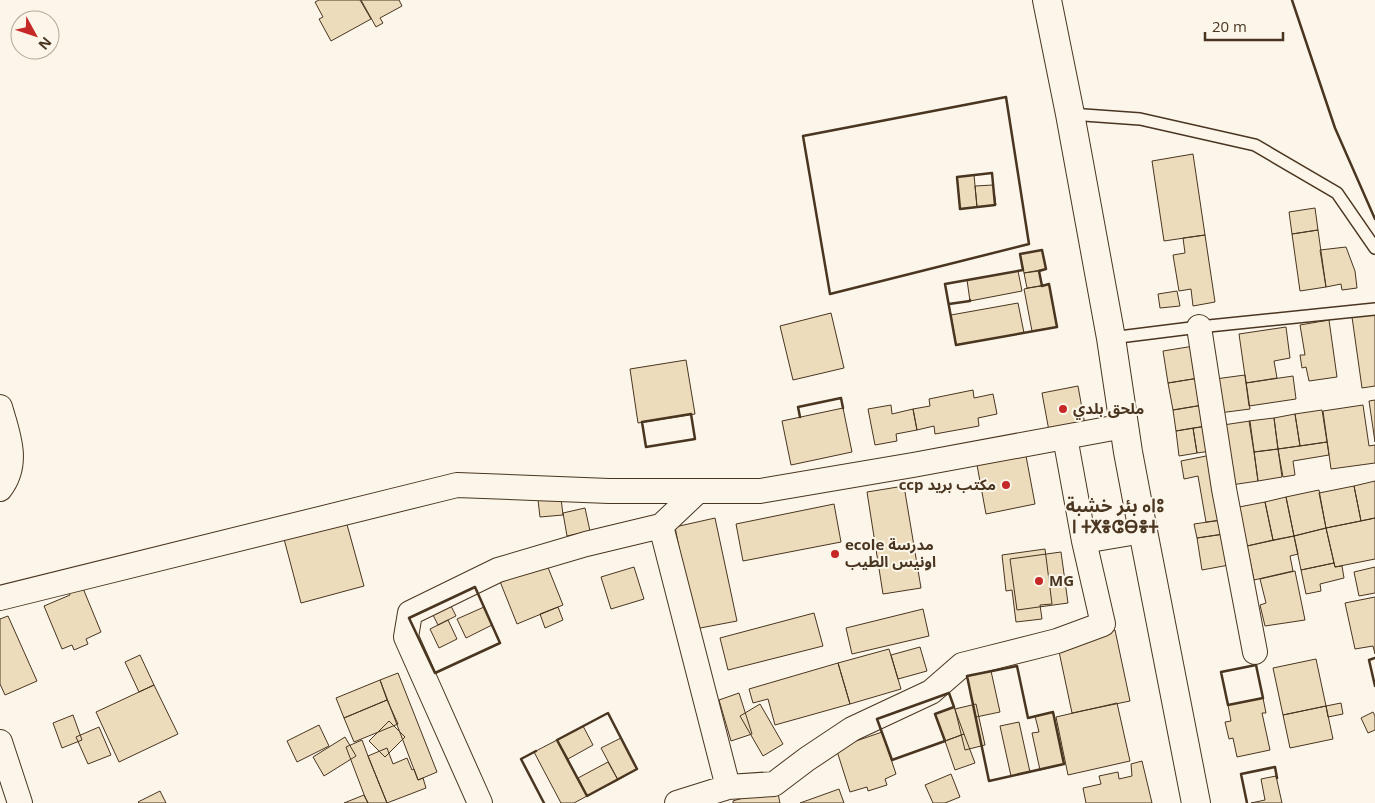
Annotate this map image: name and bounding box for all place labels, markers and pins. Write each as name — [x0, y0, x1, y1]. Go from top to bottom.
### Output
place label: ملحق بلدي — [1073, 398, 1144, 420]
marker: ملحق بلدي — [1057, 403, 1069, 415]
place label: ccp مكتب بريد — [899, 474, 996, 494]
marker: ccp مكتب بريد — [1000, 479, 1012, 491]
place label: ecole مدرسة اونيس الطيب — [845, 534, 936, 571]
marker: ecole مدرسة اونيس الطيب — [829, 548, 841, 560]
place label: MG — [1049, 570, 1074, 590]
marker: MG — [1033, 575, 1045, 587]

